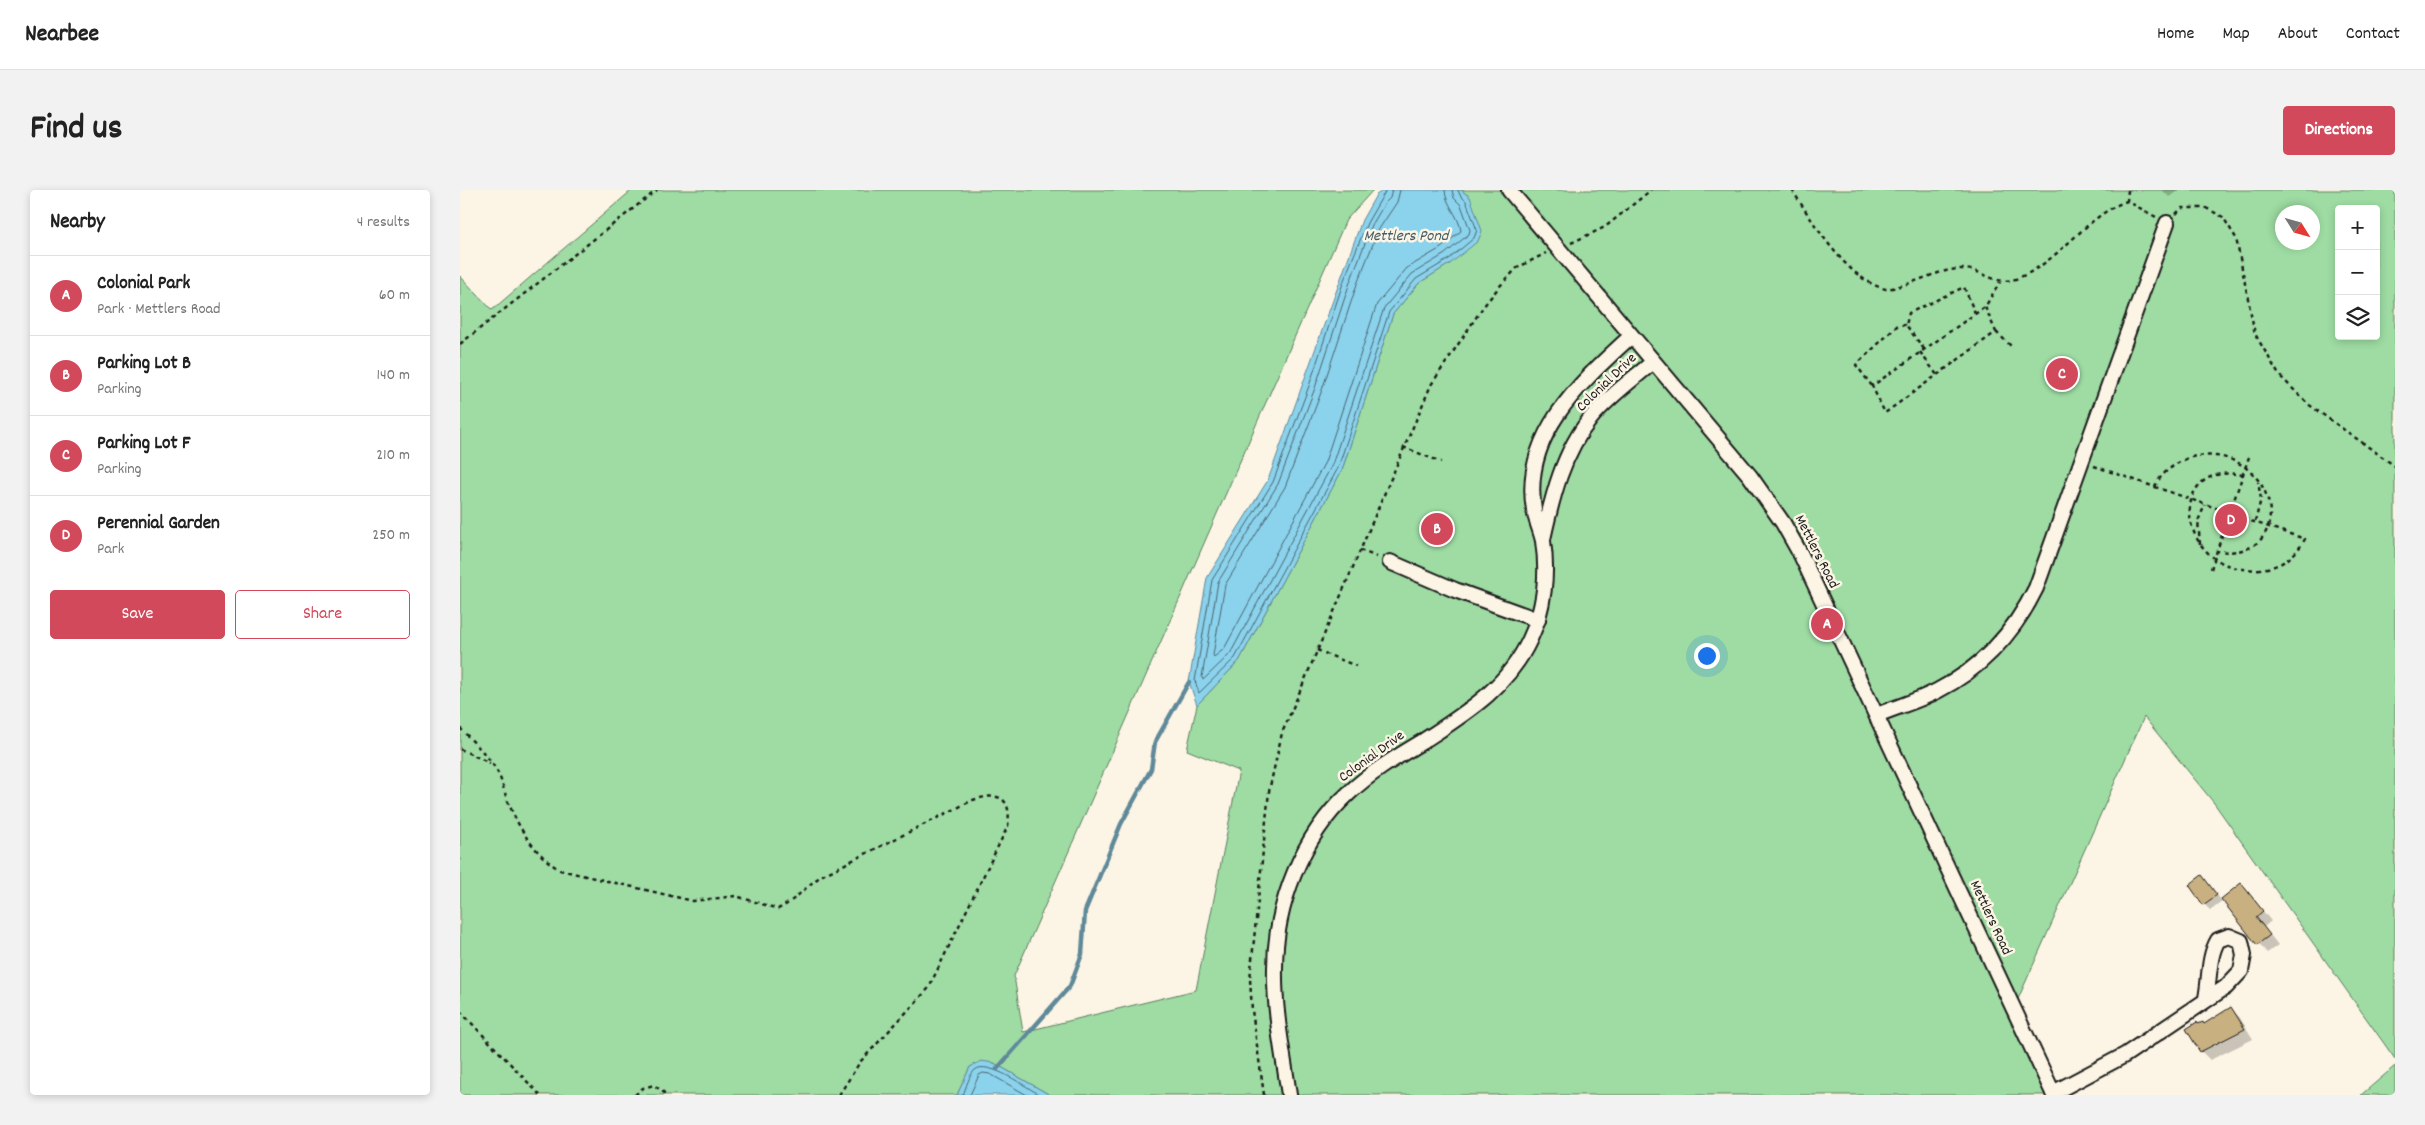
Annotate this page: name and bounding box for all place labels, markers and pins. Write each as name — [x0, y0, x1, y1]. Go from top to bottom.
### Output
pin: C — [2046, 355, 2078, 393]
pin: D — [2215, 501, 2247, 539]
pin: B — [1421, 510, 1453, 548]
pin: A — [1811, 605, 1843, 643]

